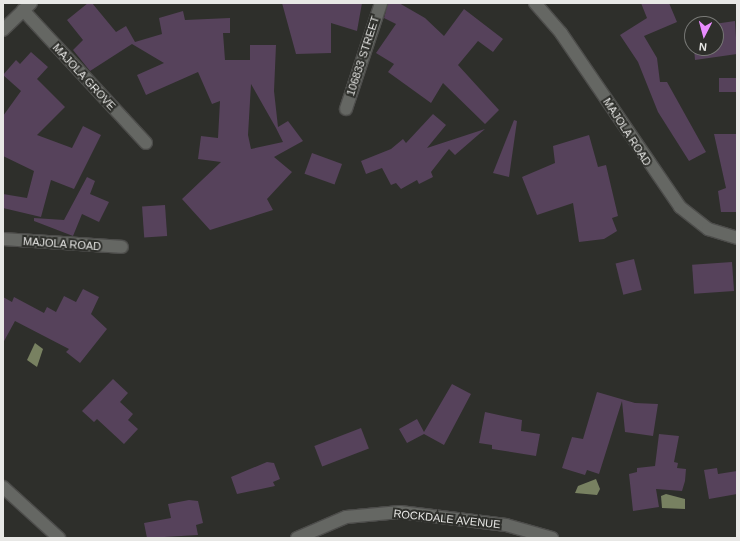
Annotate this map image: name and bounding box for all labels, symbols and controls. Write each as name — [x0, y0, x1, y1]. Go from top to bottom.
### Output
street label: 106833 STREET — [344, 14, 382, 98]
north arrow — [684, 16, 724, 56]
street label: MAJOLA GROVE — [50, 41, 118, 113]
text: N — [698, 41, 707, 53]
street label: MAJOLA ROAD — [600, 95, 654, 169]
street label: MAJOLA ROAD — [22, 235, 102, 253]
street label: ROCKDALE AVENUE — [393, 507, 501, 531]

